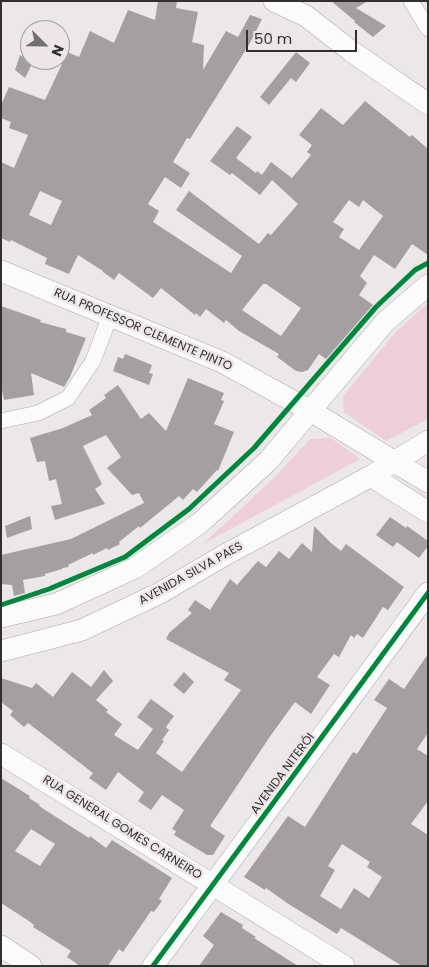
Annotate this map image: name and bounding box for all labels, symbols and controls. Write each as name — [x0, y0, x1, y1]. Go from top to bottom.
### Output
north arrow — [20, 20, 70, 70]
scale bar — [249, 20, 360, 52]
text: 50 m — [254, 28, 292, 49]
text: N — [47, 42, 69, 59]
street label: RUA PROFESSOR CLEMENTE PINTO — [52, 286, 234, 374]
street label: AVENIDA SILVA PAES — [137, 540, 245, 608]
street label: AVENIDA NITERÓI — [248, 731, 318, 817]
street label: RUA GENERAL GOMES CARNEIRO — [40, 773, 204, 883]

